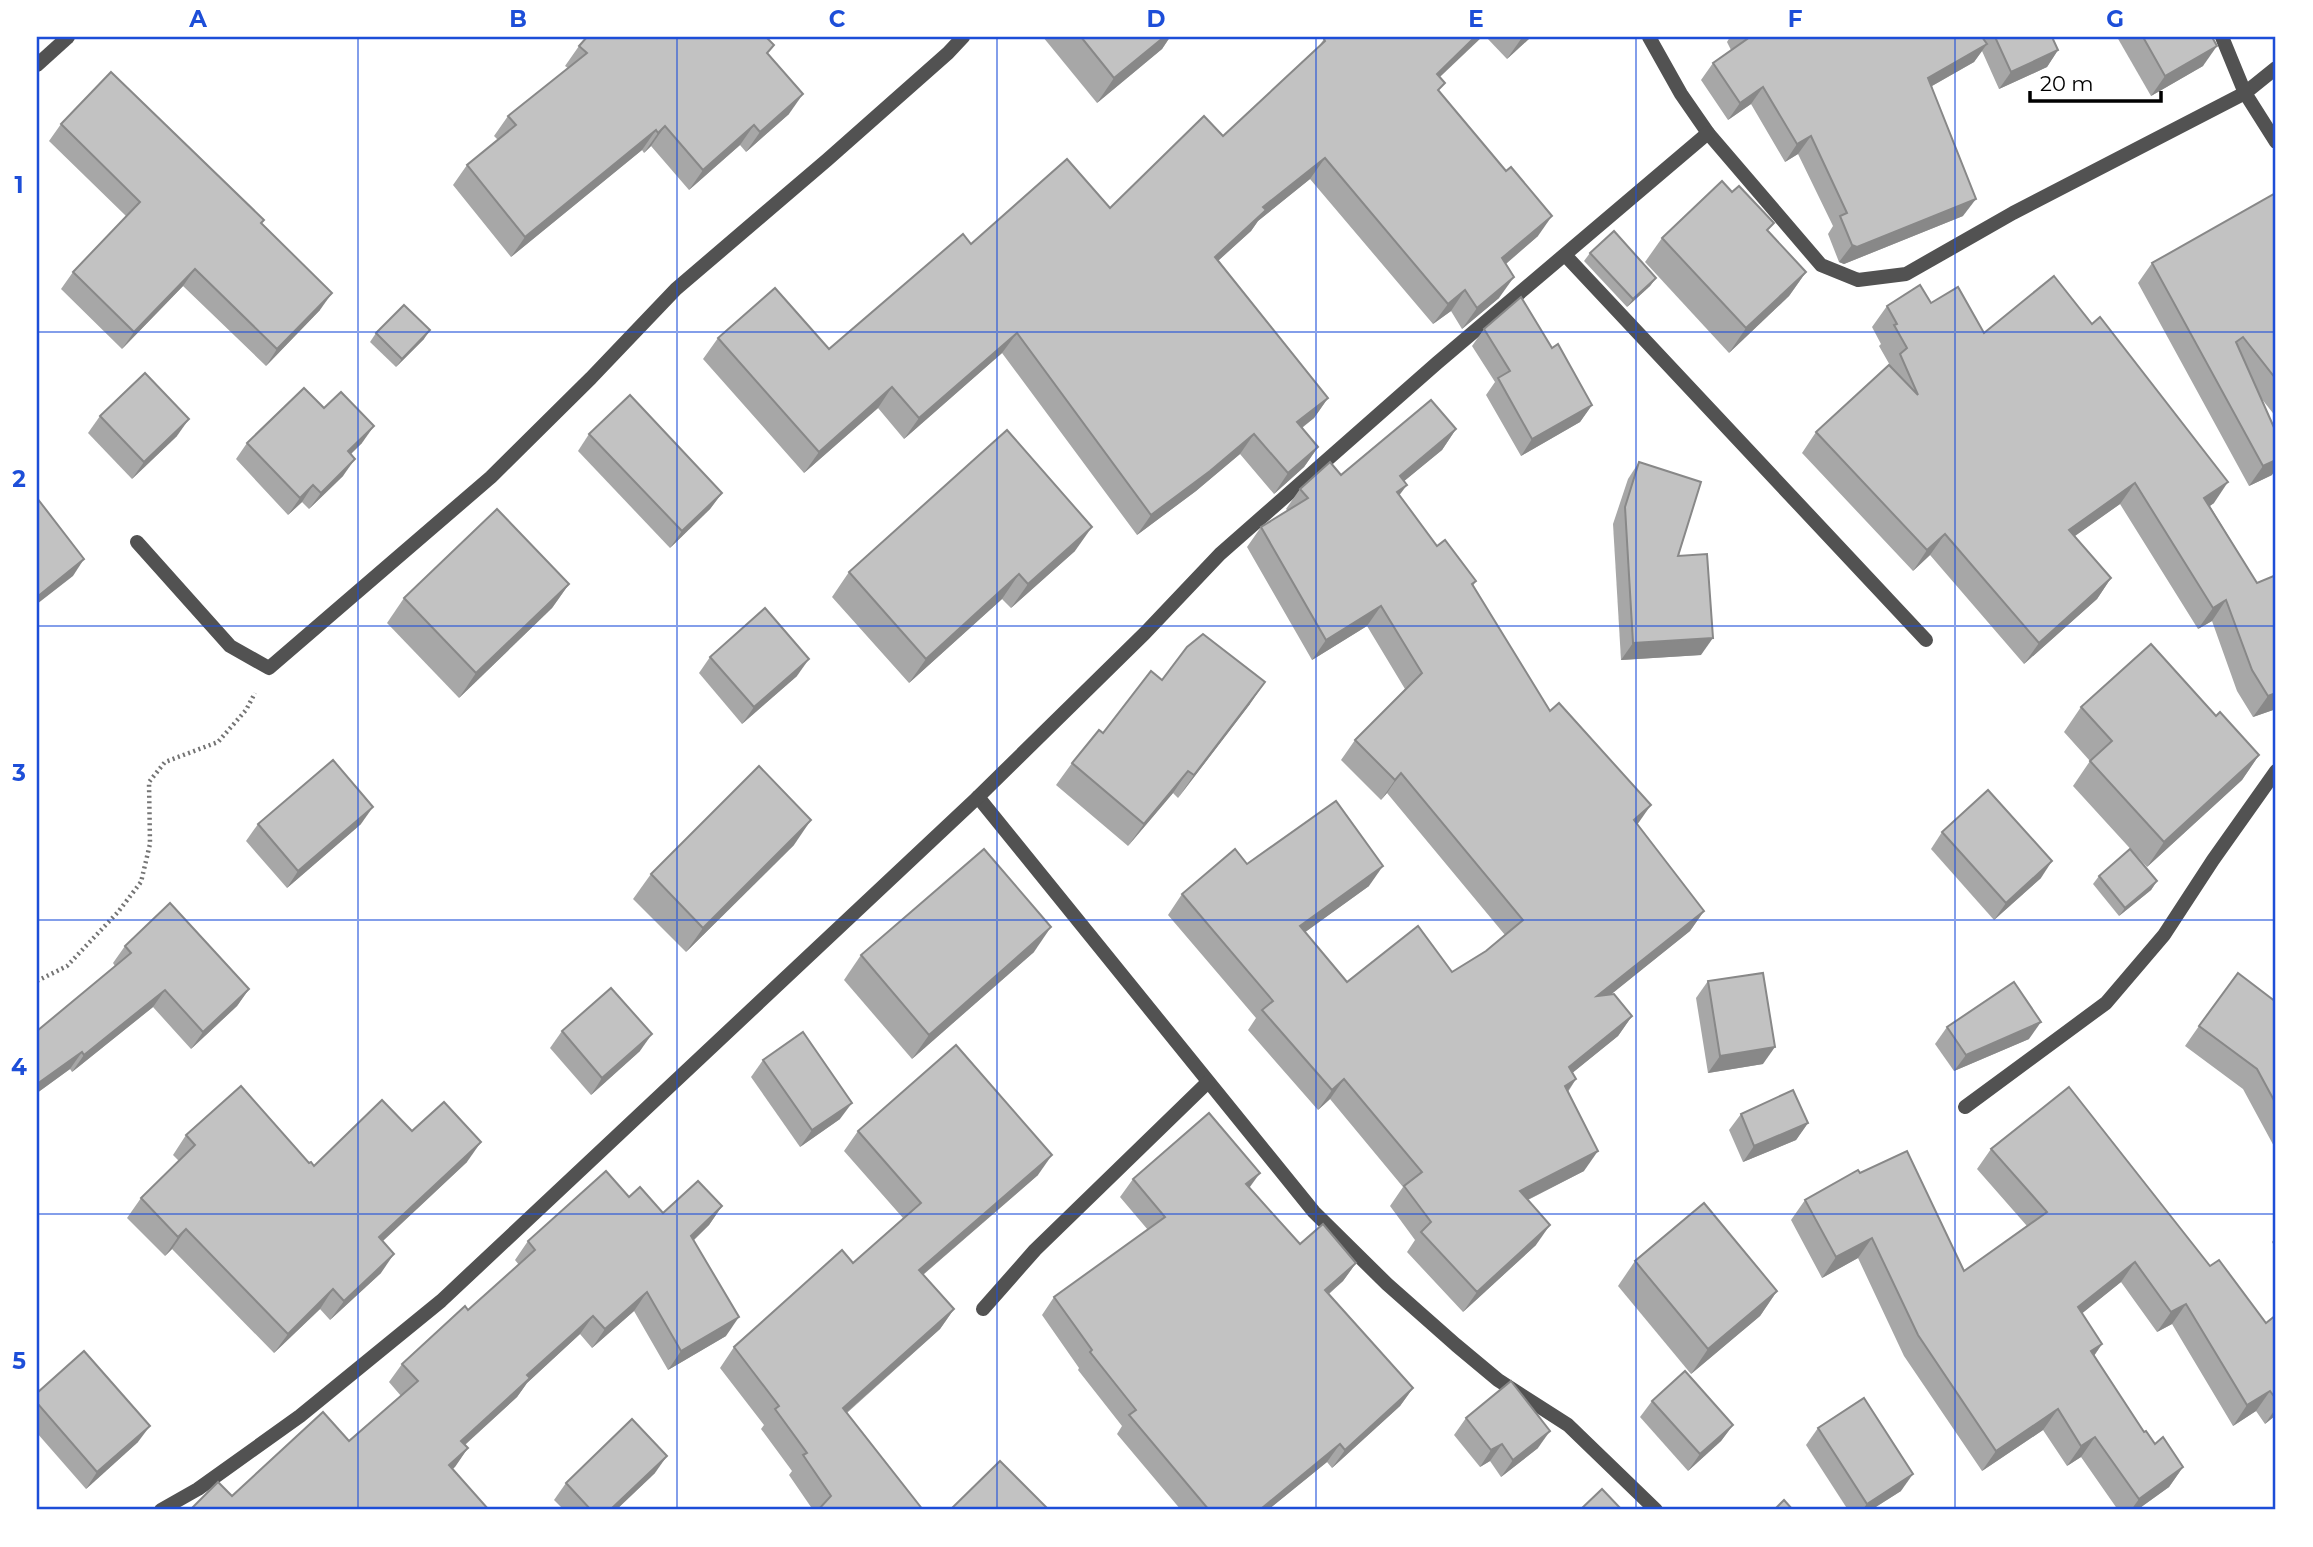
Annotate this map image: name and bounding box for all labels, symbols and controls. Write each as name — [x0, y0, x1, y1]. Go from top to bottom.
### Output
text: A — [188, 5, 207, 33]
text: B — [509, 5, 527, 33]
text: C — [829, 5, 846, 33]
text: D — [1147, 5, 1166, 33]
text: E — [1468, 5, 1484, 33]
text: F — [1788, 5, 1803, 33]
text: G — [2106, 5, 2124, 33]
scale bar — [2030, 60, 2161, 104]
text: 20 m — [2040, 71, 2094, 96]
text: 1 — [14, 171, 24, 199]
text: 2 — [12, 465, 26, 493]
text: 3 — [11, 759, 26, 787]
text: 4 — [11, 1053, 27, 1081]
text: 5 — [12, 1347, 26, 1375]

